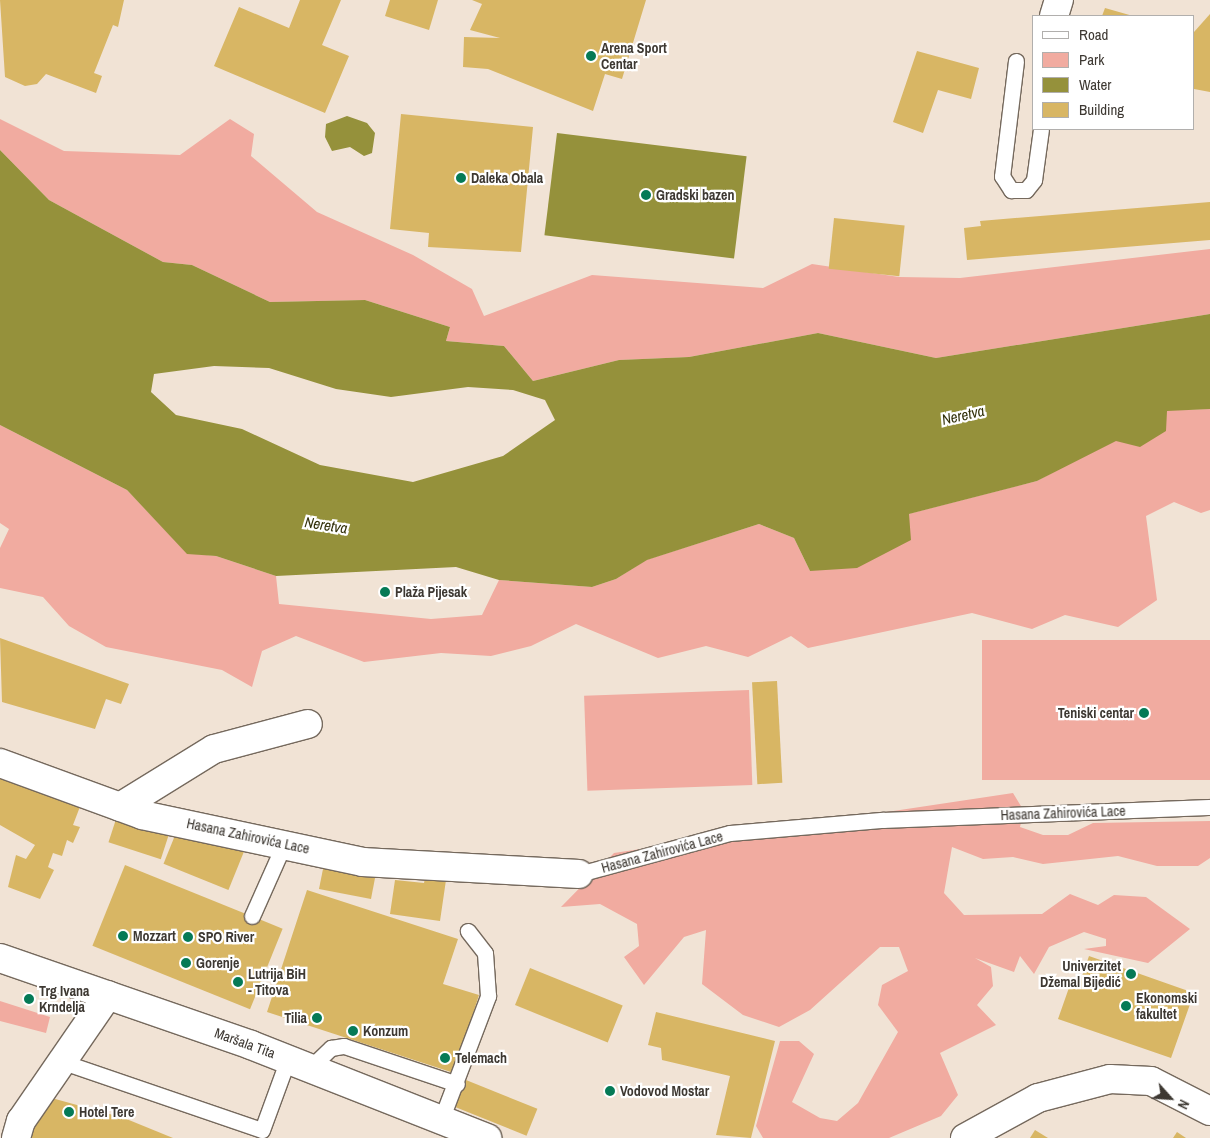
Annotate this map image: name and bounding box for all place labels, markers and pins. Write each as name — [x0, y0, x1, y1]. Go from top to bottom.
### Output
place label: Arena Sport Centar — [601, 40, 667, 72]
marker: Arena Sport Centar — [585, 50, 597, 62]
place label: Daleka Obala — [471, 170, 543, 186]
marker: Daleka Obala — [455, 172, 467, 184]
place label: Gradski bazen — [656, 187, 734, 203]
marker: Gradski bazen — [640, 189, 652, 201]
place label: Plaža Pijesak — [395, 584, 467, 600]
marker: Plaža Pijesak — [379, 586, 391, 598]
place label: Teniski centar — [1058, 705, 1134, 721]
marker: Teniski centar — [1138, 707, 1150, 719]
place label: Mozzart — [133, 928, 176, 944]
place label: SPO River — [198, 929, 254, 945]
marker: Mozzart — [117, 930, 129, 942]
marker: SPO River — [182, 931, 194, 943]
place label: Gorenje — [196, 955, 239, 971]
marker: Gorenje — [180, 957, 192, 969]
place label: Univerzitet Džemal Bijedić — [1040, 958, 1121, 990]
place label: Lutrija BiH - Titova — [248, 966, 306, 999]
marker: Univerzitet Džemal Bijedić — [1125, 968, 1137, 980]
marker: Lutrija BiH - Titova — [232, 976, 244, 988]
place label: Trg Ivana Krndelja — [39, 983, 89, 1016]
place label: Ekonomski fakultet — [1136, 990, 1197, 1022]
marker: Trg Ivana Krndelja — [23, 993, 35, 1005]
marker: Ekonomski fakultet — [1120, 1000, 1132, 1012]
place label: Tilia — [284, 1010, 307, 1026]
marker: Tilia — [311, 1012, 323, 1024]
place label: Konzum — [363, 1023, 408, 1039]
marker: Konzum — [347, 1025, 359, 1037]
place label: Telemach — [455, 1050, 507, 1066]
marker: Telemach — [439, 1052, 451, 1064]
place label: Vodovod Mostar — [620, 1083, 709, 1099]
marker: Vodovod Mostar — [604, 1085, 616, 1097]
place label: Hotel Tere — [79, 1104, 134, 1120]
marker: Hotel Tere — [63, 1106, 75, 1118]

